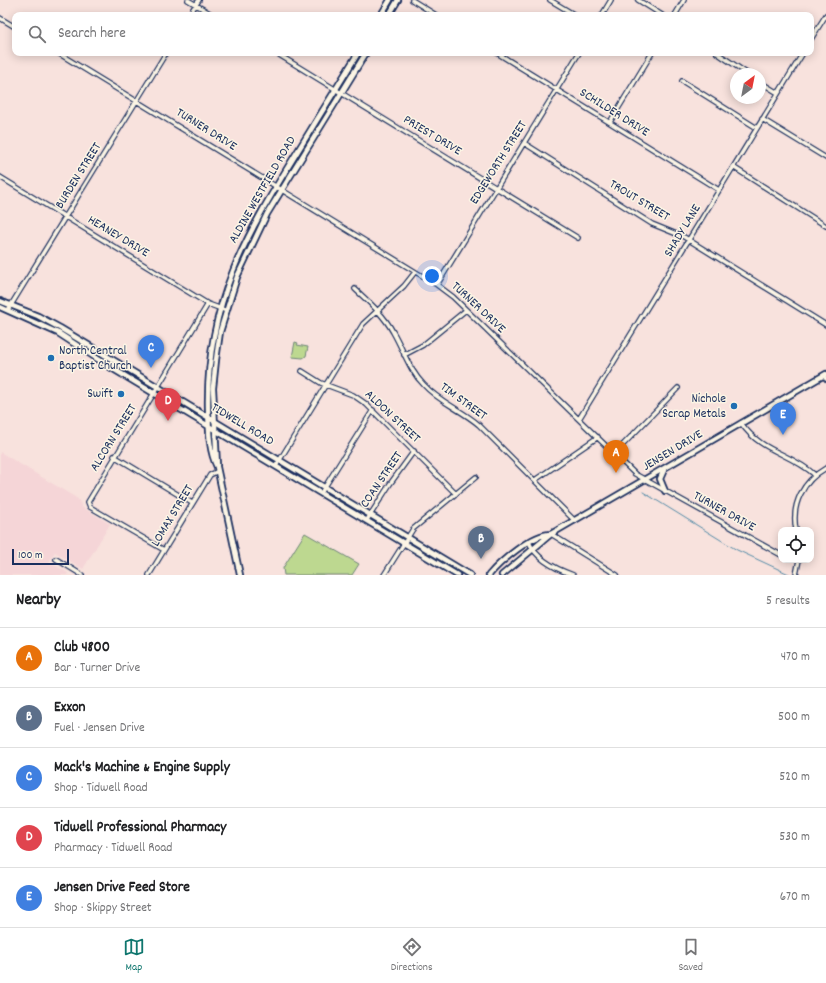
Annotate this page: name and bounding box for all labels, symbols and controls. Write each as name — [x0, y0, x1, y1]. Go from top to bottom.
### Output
search box — [12, 12, 814, 56]
icon: search — [26, 23, 48, 45]
text: Search here — [58, 23, 126, 45]
north arrow — [730, 68, 766, 104]
street label: SCHILDER DRIVE — [575, 84, 653, 142]
street label: TURNER DRIVE — [172, 104, 240, 156]
street label: PRIEST DRIVE — [399, 111, 465, 161]
street label: EDGEWORTH STREET — [466, 117, 532, 209]
street label: ALDINE WESTFIELD ROAD — [224, 133, 302, 247]
street label: BURDEN STREET — [51, 139, 107, 213]
street label: TROUT STREET — [605, 175, 673, 227]
street label: SHADY LANE — [660, 201, 706, 261]
street label: HEANEY DRIVE — [84, 211, 153, 263]
your location — [422, 266, 442, 286]
street label: TURNER DRIVE — [446, 278, 510, 338]
pin: C — [138, 335, 164, 368]
place label: North Central Baptist Church — [59, 342, 132, 376]
marker: North Central Baptist Church — [46, 353, 56, 363]
street label: TIM STREET — [436, 378, 490, 426]
place label: Swift — [87, 385, 113, 404]
street label: ALDON STREET — [360, 386, 424, 448]
pin: D — [155, 388, 181, 421]
marker: Swift — [116, 389, 126, 399]
place label: Nichole Scrap Metals — [662, 390, 726, 424]
street label: TIDWELL ROAD — [207, 399, 277, 451]
street label: ALCORN STREET — [86, 401, 142, 475]
marker: Nichole Scrap Metals — [729, 401, 739, 411]
pin: E — [770, 402, 796, 435]
street label: JENSEN DRIVE — [639, 425, 707, 476]
pin: A — [603, 440, 629, 473]
street label: COAN STREET — [356, 448, 408, 512]
street label: LOMAX STREET — [147, 481, 199, 551]
street label: TURNER DRIVE — [689, 487, 759, 537]
pin: B — [468, 526, 494, 559]
map controls — [778, 527, 814, 563]
button: locate — [778, 527, 814, 563]
scale bar — [12, 547, 69, 566]
text: 100 m — [18, 548, 42, 564]
text: Nearby — [16, 589, 60, 613]
text: 5 results — [766, 592, 810, 611]
text: Club 4800 — [54, 637, 110, 659]
text: A — [25, 648, 33, 667]
text: 470 m — [781, 648, 810, 667]
text: Bar · Turner Drive — [54, 659, 140, 678]
text: Exxon — [54, 697, 86, 719]
text: B — [26, 708, 32, 727]
text: 500 m — [778, 708, 810, 727]
text: Fuel · Jensen Drive — [54, 719, 145, 738]
text: Mack's Machine & Engine Supply — [54, 757, 230, 779]
text: C — [26, 768, 32, 787]
text: 520 m — [779, 768, 810, 787]
text: Shop · Tidwell Road — [54, 779, 148, 798]
text: Tidwell Professional Pharmacy — [54, 817, 226, 839]
text: D — [26, 828, 32, 847]
text: 530 m — [779, 828, 810, 847]
text: Pharmacy · Tidwell Road — [54, 839, 172, 858]
text: Jensen Drive Feed Store — [54, 877, 190, 899]
text: E — [26, 888, 32, 907]
text: 670 m — [780, 888, 810, 907]
text: Shop · Skippy Street — [54, 899, 152, 918]
tab: Map — [123, 936, 145, 976]
tab: Directions — [391, 936, 433, 976]
tab: Saved — [678, 936, 703, 976]

